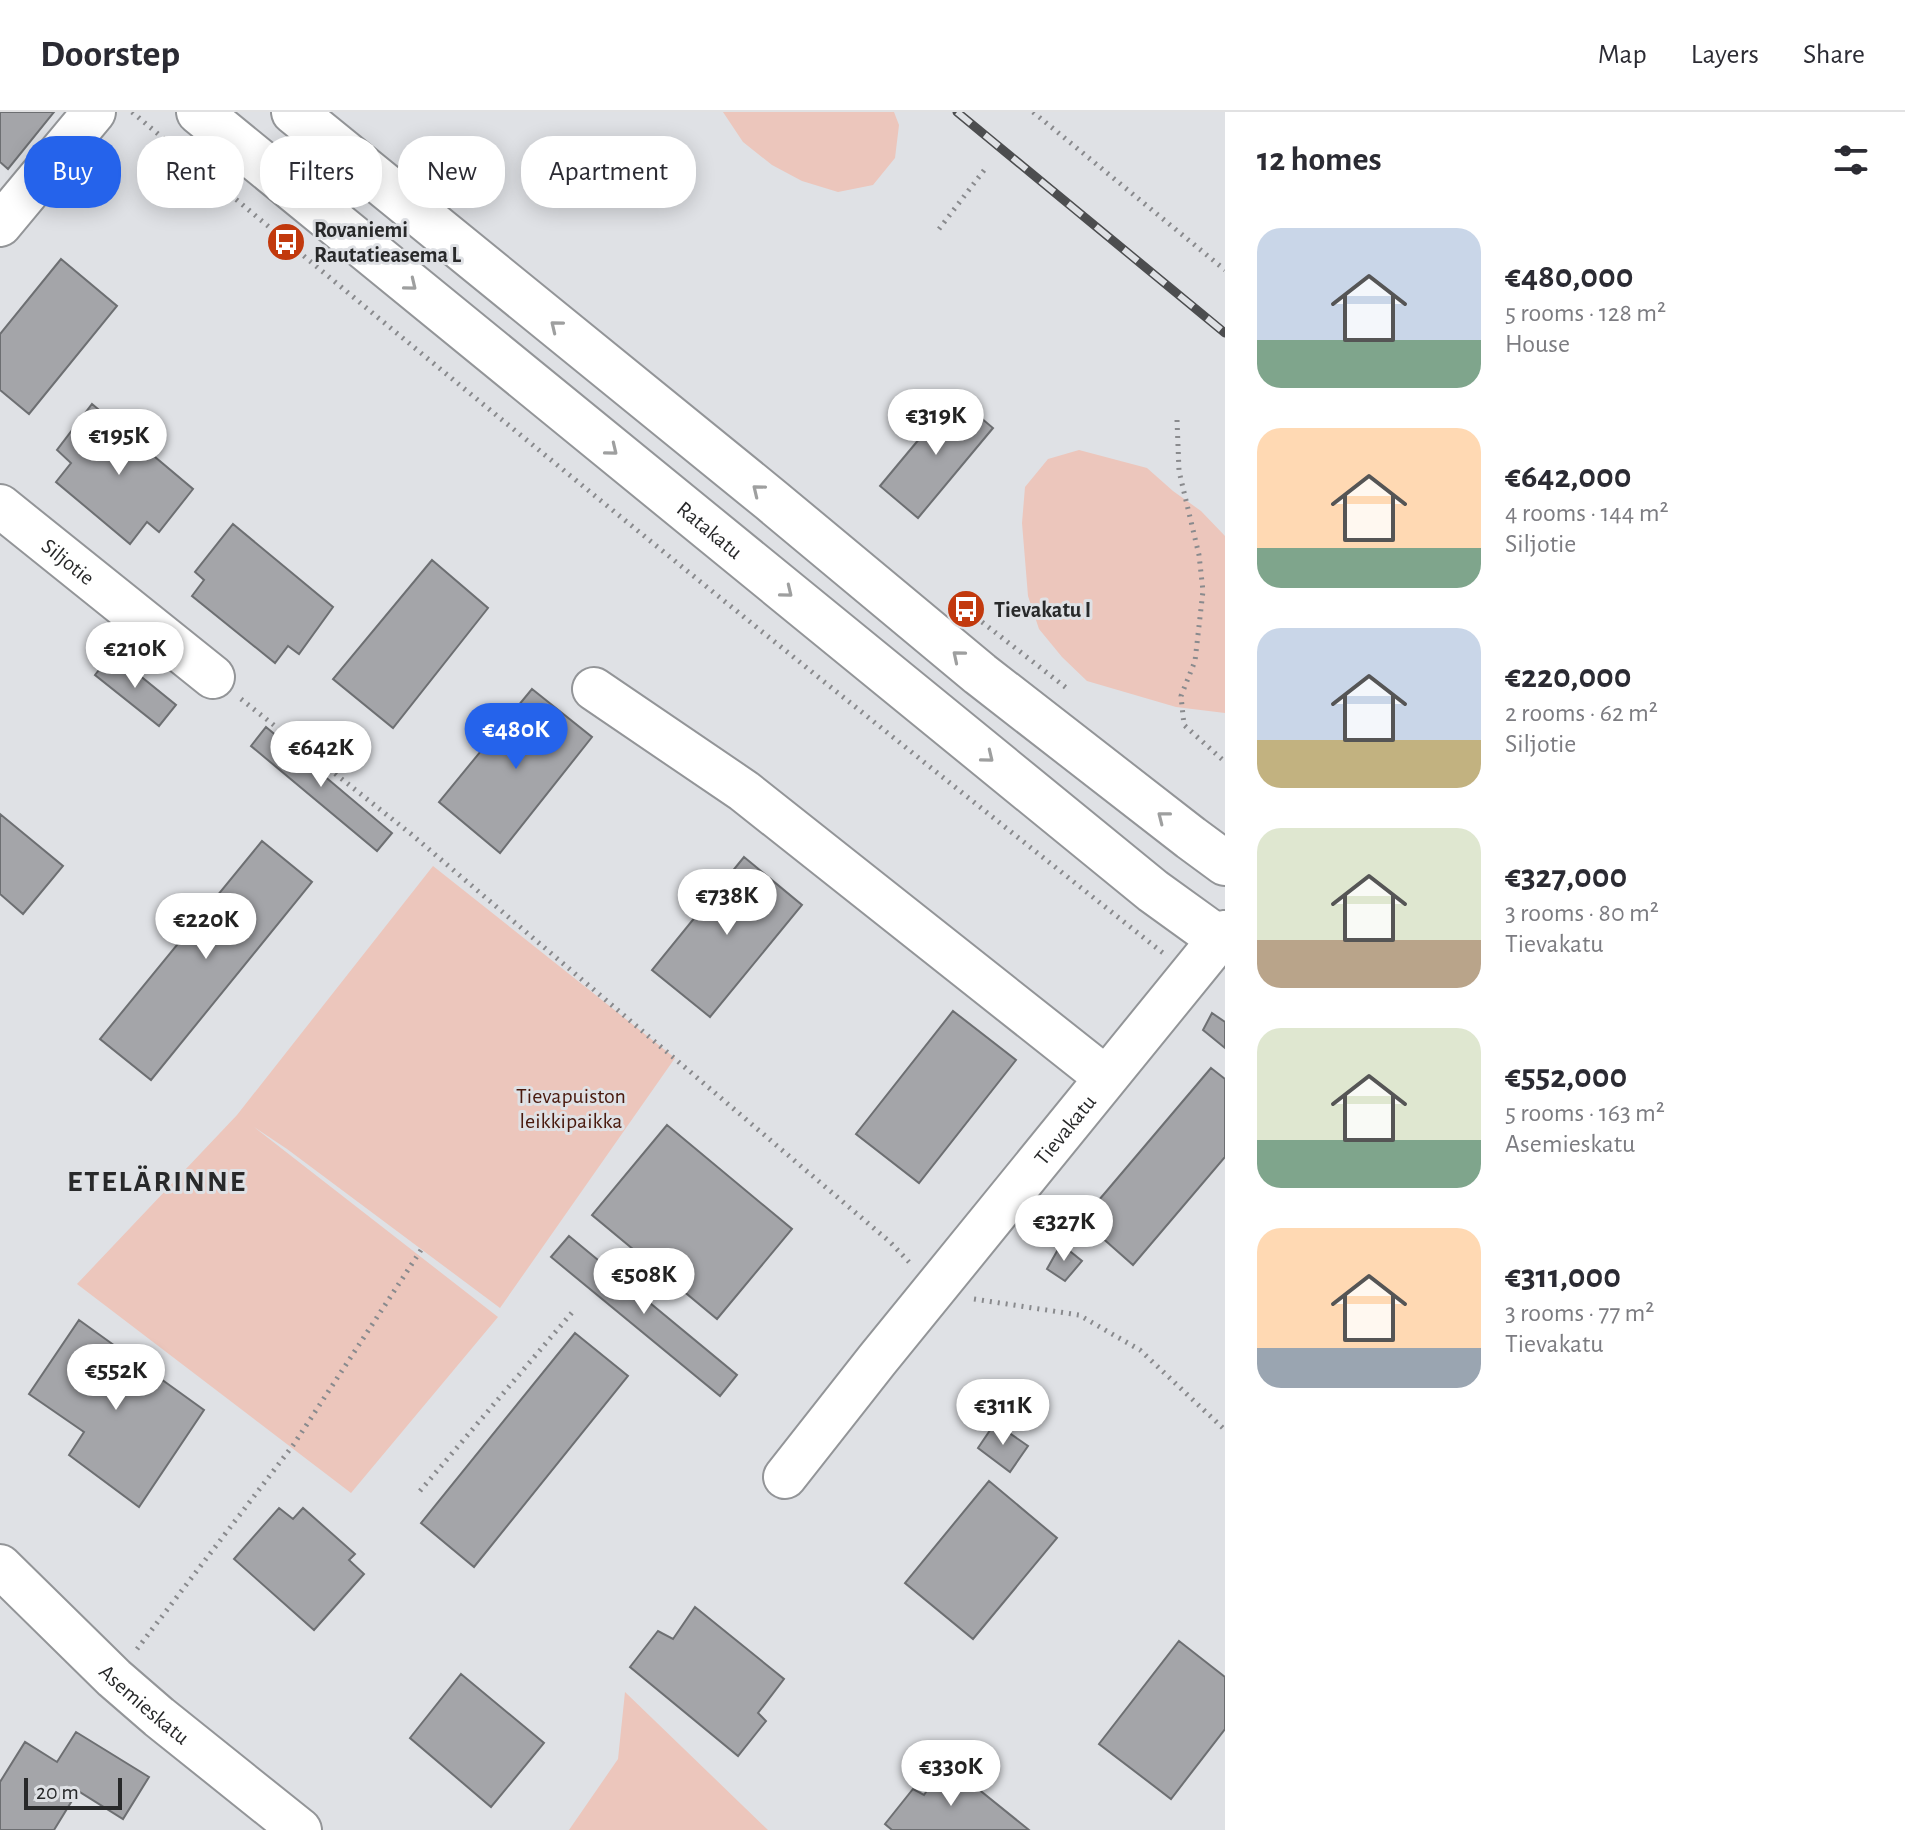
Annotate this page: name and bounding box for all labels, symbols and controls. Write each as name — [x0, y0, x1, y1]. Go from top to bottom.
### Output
text: Doorstep — [40, 36, 180, 74]
text: Map — [1598, 41, 1647, 69]
text: Layers — [1691, 41, 1759, 69]
text: Share — [1803, 41, 1865, 69]
chip: Buy — [24, 136, 121, 208]
chip: Rent — [137, 136, 244, 208]
chip: Filters — [260, 136, 382, 208]
chip: New — [398, 136, 505, 208]
chip: Apartment — [521, 136, 696, 208]
icon: filters — [1829, 138, 1873, 182]
text: 12 homes — [1257, 143, 1382, 177]
place label: Rovaniemi Rautatieasema L — [314, 219, 461, 266]
bus stop icon: Rovaniemi Rautatieasema L — [265, 221, 307, 263]
icon: home — [1321, 260, 1417, 356]
text: €480,000 — [1505, 260, 1633, 294]
one-way arrow — [402, 276, 417, 290]
text: 5 rooms · 128 m² — [1505, 300, 1666, 326]
one-way arrow — [551, 321, 565, 336]
text: House — [1505, 331, 1570, 357]
pin: €319K — [880, 389, 992, 457]
text: €319K — [906, 402, 966, 428]
pin: €195K — [63, 409, 175, 477]
text: €195K — [89, 422, 149, 448]
one-way arrow — [603, 440, 617, 455]
icon: home — [1321, 460, 1417, 556]
text: €642,000 — [1505, 460, 1631, 494]
one-way arrow — [753, 485, 767, 500]
street label: Ratakatu — [673, 497, 746, 563]
text: 4 rooms · 144 m² — [1505, 500, 1669, 526]
text: Siljotie — [1505, 531, 1576, 557]
street label: Siljotie — [38, 534, 98, 589]
one-way arrow — [778, 583, 793, 597]
bus stop icon: Tievakatu I — [945, 588, 987, 630]
place label: Tievakatu I — [994, 599, 1091, 621]
pin: €210K — [79, 622, 191, 690]
text: €210K — [104, 635, 166, 661]
one-way arrow — [953, 651, 967, 666]
icon: home — [1321, 660, 1417, 756]
text: €220,000 — [1505, 660, 1632, 694]
text: 2 rooms · 62 m² — [1505, 700, 1658, 726]
pin: €480K — [460, 703, 572, 771]
text: €480K — [483, 716, 549, 742]
pin: €642K — [265, 721, 377, 789]
text: Siljotie — [1505, 731, 1576, 757]
text: €642K — [288, 734, 354, 760]
one-way arrow — [979, 747, 994, 761]
one-way arrow — [1157, 812, 1171, 826]
icon: home — [1321, 860, 1417, 956]
text: €327,000 — [1505, 860, 1627, 894]
pin: €738K — [671, 869, 783, 937]
text: €738K — [696, 882, 758, 908]
pin: €220K — [150, 893, 262, 961]
text: 3 rooms · 80 m² — [1505, 900, 1659, 926]
text: €220K — [173, 906, 239, 932]
text: Tievakatu — [1505, 931, 1604, 957]
icon: home — [1321, 1060, 1417, 1156]
text: €552,000 — [1505, 1060, 1627, 1094]
park label: Tievapuiston leikkipaikka — [516, 1085, 626, 1132]
street label: Tievakatu — [1030, 1091, 1100, 1169]
text: 5 rooms · 163 m² — [1505, 1100, 1665, 1126]
text: Asemieskatu — [1505, 1131, 1635, 1157]
district label: ETELÄRINNE — [67, 1165, 247, 1197]
pin: €327K — [1008, 1195, 1120, 1263]
text: €327K — [1033, 1208, 1095, 1234]
pin: €508K — [588, 1248, 700, 1316]
icon: home — [1321, 1260, 1417, 1356]
text: €311,000 — [1505, 1260, 1621, 1294]
text: €508K — [612, 1261, 676, 1287]
text: 3 rooms · 77 m² — [1505, 1300, 1654, 1326]
text: Tievakatu — [1505, 1331, 1604, 1357]
pin: €552K — [60, 1344, 172, 1412]
text: €552K — [85, 1357, 147, 1383]
pin: €311K — [947, 1379, 1059, 1447]
text: €311K — [974, 1392, 1032, 1418]
street label: Asemieskatu — [95, 1660, 193, 1749]
pin: €330K — [895, 1740, 1007, 1808]
text: €330K — [919, 1753, 983, 1779]
scale bar — [24, 1774, 122, 1810]
text: 20 m — [36, 1781, 79, 1803]

